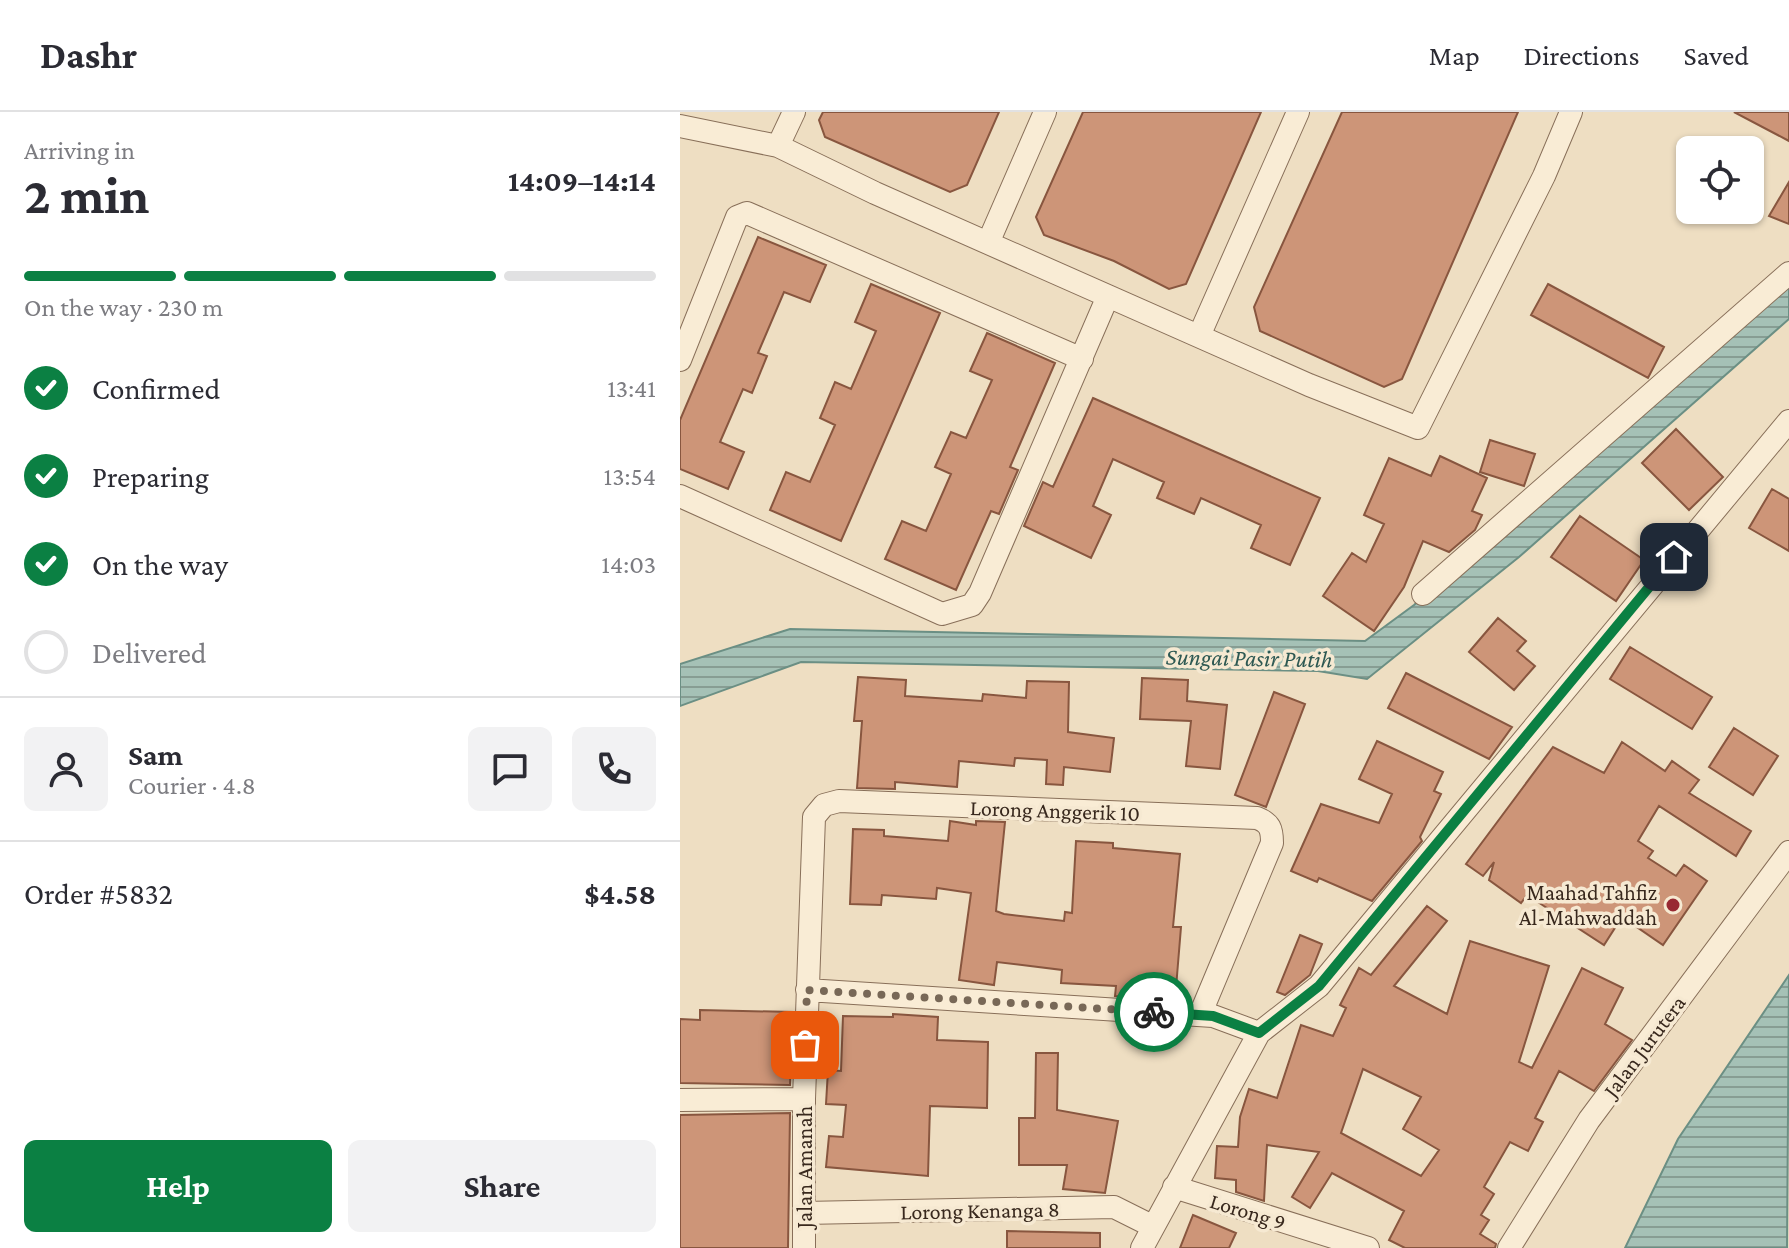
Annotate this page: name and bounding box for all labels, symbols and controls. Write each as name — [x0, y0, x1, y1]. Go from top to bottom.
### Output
text: Dashr — [40, 34, 137, 76]
text: Map — [1429, 40, 1480, 71]
text: Directions — [1524, 40, 1639, 71]
text: Saved — [1683, 40, 1749, 71]
text: Arriving in — [24, 136, 135, 165]
map controls — [1676, 136, 1764, 224]
button: locate — [1676, 136, 1764, 224]
text: 14:09–14:14 — [508, 164, 656, 197]
text: 2 min — [24, 166, 149, 224]
text: On the way · 230 m — [24, 293, 223, 322]
icon: check — [24, 366, 68, 410]
text: Confirmed — [92, 372, 220, 405]
text: 13:41 — [607, 374, 656, 403]
icon: check — [24, 454, 68, 498]
text: Preparing — [92, 460, 209, 493]
text: 13:54 — [604, 462, 656, 491]
pin — [1640, 523, 1708, 591]
icon: home — [1652, 535, 1696, 579]
icon: check — [24, 542, 68, 586]
text: On the way — [92, 548, 228, 581]
text: 14:03 — [601, 550, 656, 579]
text: Delivered — [92, 636, 207, 669]
water label: Sungai Pasir Putih — [1165, 643, 1333, 672]
button: person — [24, 727, 108, 811]
button: chat — [468, 727, 552, 811]
button: phone — [572, 727, 656, 811]
text: Sam — [128, 738, 183, 771]
text: Courier · 4.8 — [128, 771, 256, 800]
street label: Lorong Anggerik 10 — [970, 795, 1140, 826]
text: Order #5832 — [24, 877, 173, 910]
text: $4.58 — [584, 877, 656, 910]
place label: Maahad Tahfiz Al-Mahwaddah — [1519, 880, 1657, 930]
marker: Maahad Tahfiz Al-Mahwaddah — [1664, 896, 1682, 914]
courier — [1114, 972, 1194, 1052]
icon: bike — [1132, 990, 1176, 1034]
street label: Jalan Jurutera — [1597, 991, 1691, 1104]
pin — [771, 1011, 839, 1079]
icon: bag — [783, 1023, 827, 1067]
street label: Jalan Amanah — [792, 1105, 817, 1230]
button: Help — [24, 1140, 332, 1232]
button: Share — [348, 1140, 656, 1232]
street label: Lorong 9 — [1207, 1188, 1289, 1235]
street label: Lorong Kenanga 8 — [900, 1197, 1060, 1224]

